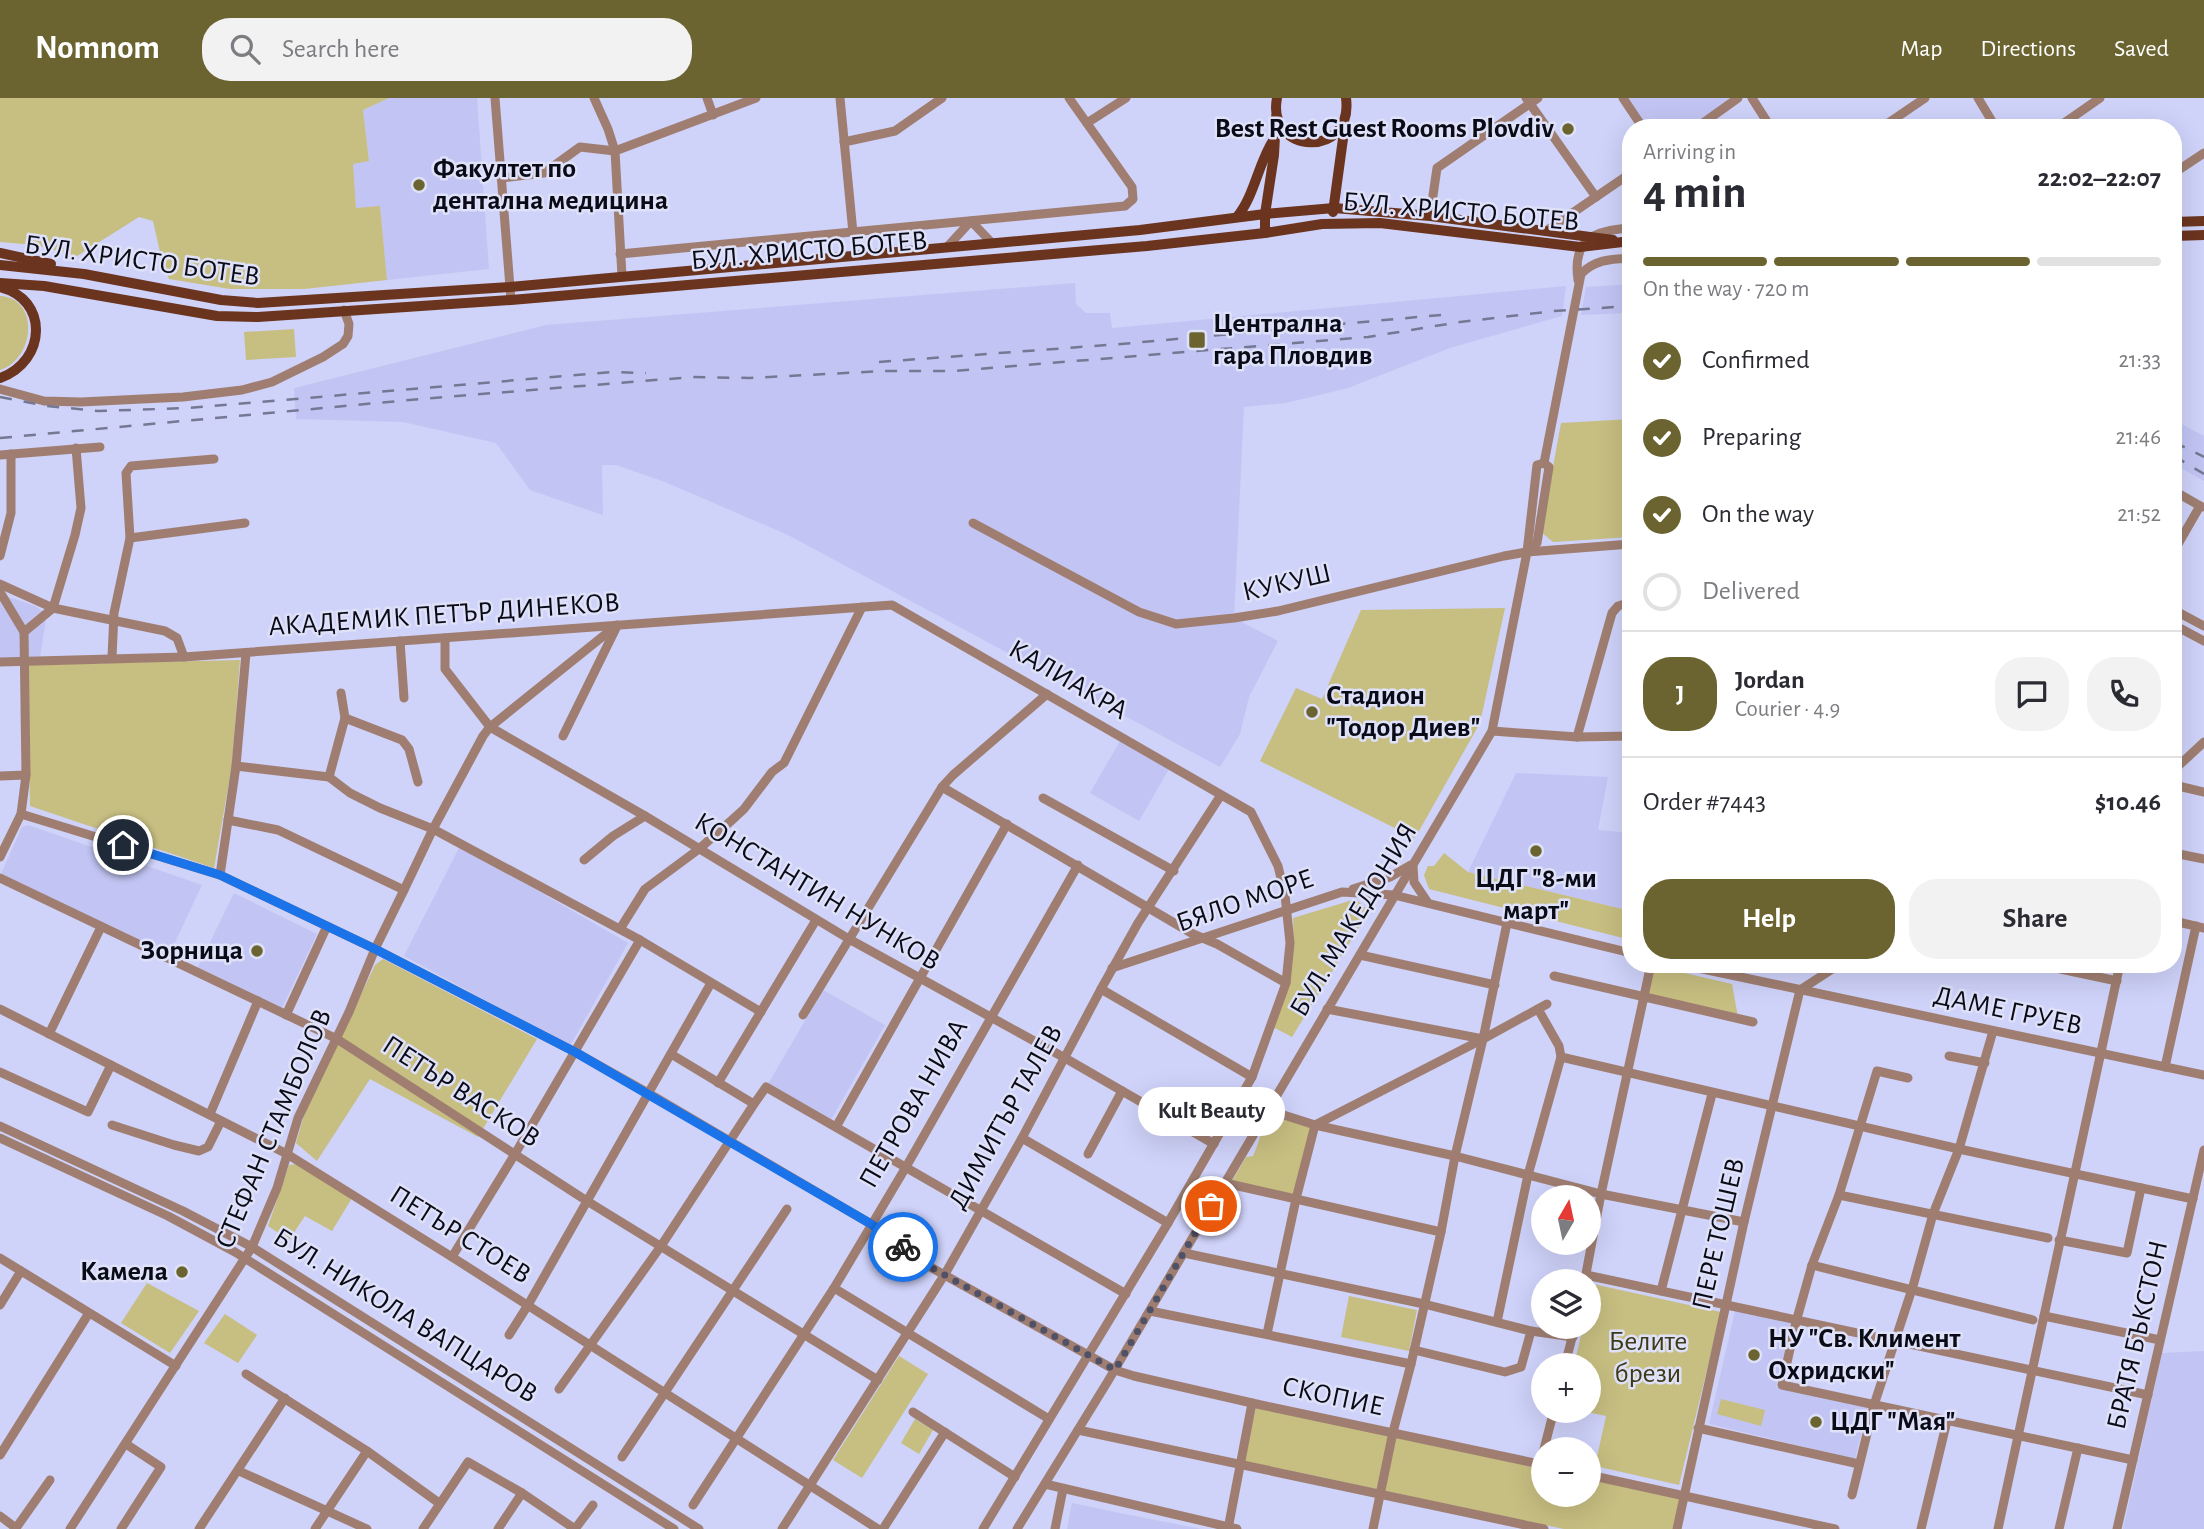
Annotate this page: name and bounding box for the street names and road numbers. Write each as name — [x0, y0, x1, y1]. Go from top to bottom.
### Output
street label: БУЛ. ХРИСТО БОТЕВ — [1342, 188, 1580, 236]
street label: БУЛ. ХРИСТО БОТЕВ — [690, 227, 928, 275]
street label: БУЛ. ХРИСТО БОТЕВ — [23, 231, 261, 291]
street label: КУКУШ — [1240, 559, 1334, 607]
street label: АКАДЕМИК ПЕТЪР ДИНЕКОВ — [267, 589, 621, 641]
street label: КАЛИАКРА — [1004, 635, 1132, 725]
street label: КОНСТАНТИН НУНКОВ — [689, 808, 945, 976]
street label: БУЛ. МАКЕДОНИЯ — [1285, 818, 1423, 1022]
street label: БЯЛО МОРЕ — [1173, 864, 1317, 938]
street label: ДАМЕ ГРУЕВ — [1931, 982, 2085, 1040]
street label: СТЕФАН СТАМБОЛОВ — [211, 1005, 337, 1253]
street label: ПЕТРОВА НИВА — [855, 1015, 973, 1193]
street label: ДИМИТЪР ТАЛЕВ — [944, 1020, 1068, 1214]
street label: ПЕТЪР ВАСКОВ — [377, 1031, 545, 1153]
street label: ПЕРЕ ТОШЕВ — [1688, 1155, 1750, 1313]
street label: ПЕТЪР СТОЕВ — [384, 1181, 536, 1289]
street label: БУЛ. НИКОЛА ВАПЦАРОВ — [268, 1223, 542, 1409]
street label: БРАТЯ БЪКСТОН — [2103, 1238, 2173, 1432]
street label: СКОПИЕ — [1280, 1373, 1386, 1421]

